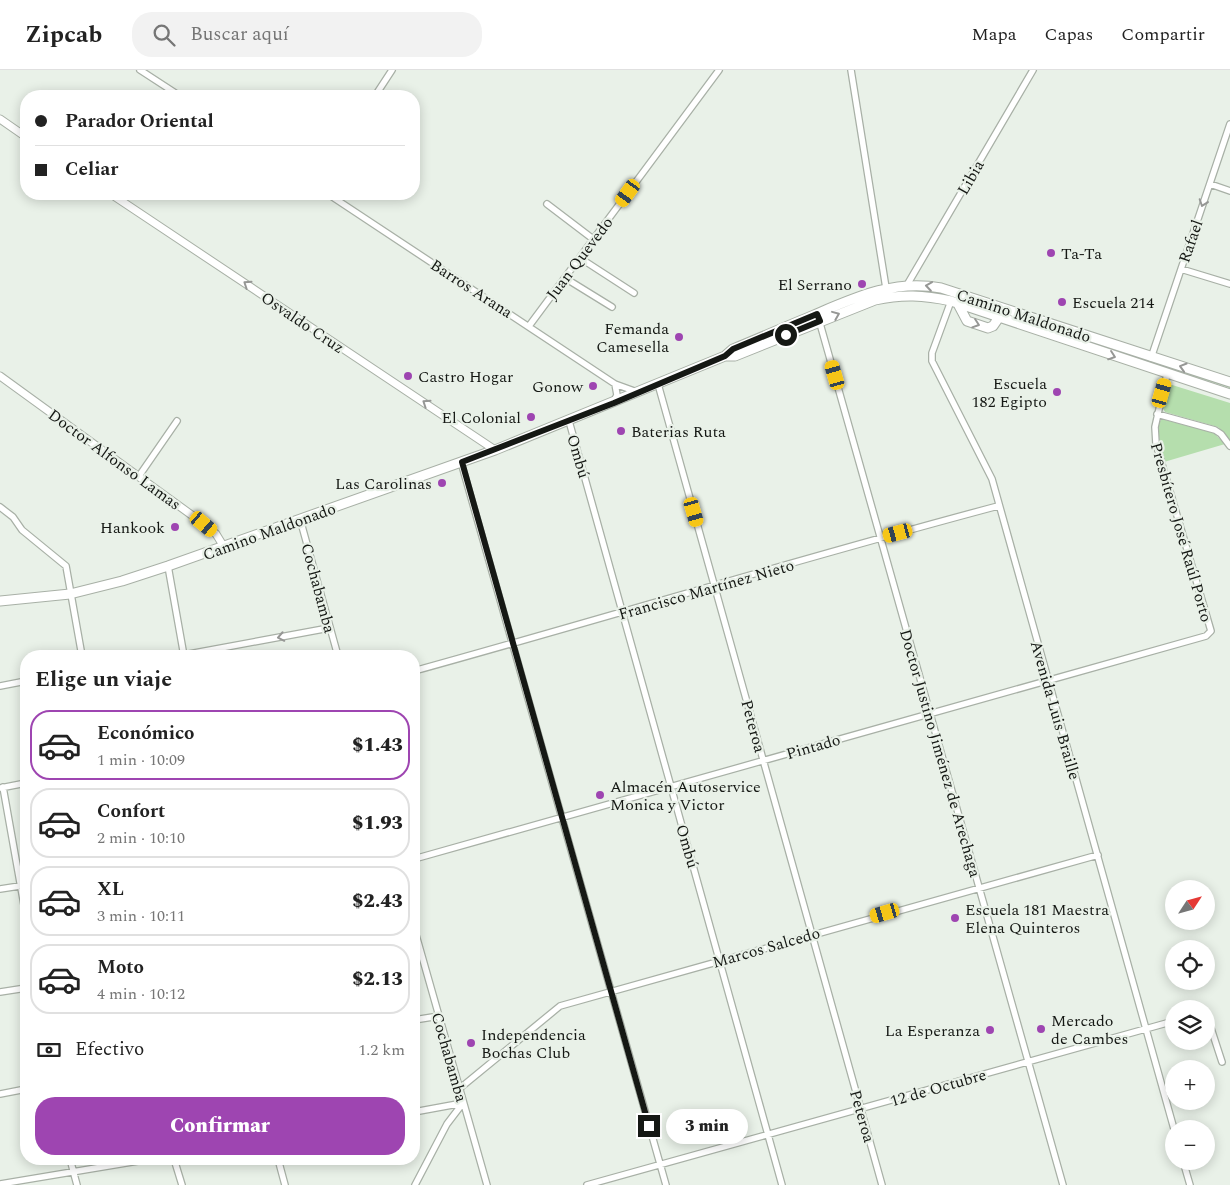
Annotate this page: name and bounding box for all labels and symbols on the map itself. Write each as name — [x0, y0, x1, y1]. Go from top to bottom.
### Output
street label: Libia — [951, 155, 991, 199]
car — [613, 176, 642, 210]
one-way arrow — [1199, 199, 1209, 207]
street label: Juan Quevedo — [540, 212, 619, 305]
street label: Rafael — [1172, 217, 1209, 266]
place label: Ta-Ta — [1061, 242, 1102, 266]
marker: Ta-Ta — [1045, 247, 1057, 259]
street label: Barros Arana — [425, 253, 518, 325]
place label: El Serrano — [778, 273, 852, 297]
marker: El Serrano — [856, 278, 868, 290]
one-way arrow — [243, 281, 252, 290]
one-way arrow — [924, 281, 932, 292]
street label: Camino Maldonado — [953, 283, 1094, 349]
street label: Osvaldo Cruz — [256, 286, 349, 360]
place label: Escuela 214 — [1072, 291, 1154, 315]
marker: Escuela 214 — [1056, 296, 1068, 308]
one-way arrow — [831, 310, 840, 321]
place label: Femanda Camesella — [596, 317, 669, 359]
one-way arrow — [971, 318, 980, 328]
route start — [775, 324, 797, 346]
marker: Femanda Camesella — [673, 331, 685, 343]
one-way arrow — [1107, 350, 1115, 360]
car — [823, 359, 846, 391]
one-way arrow — [1180, 363, 1188, 373]
place label: Castro Hogar — [418, 365, 513, 389]
marker: Castro Hogar — [402, 370, 414, 382]
place label: Escuela 182 Egipto — [971, 372, 1047, 414]
place label: Gonow — [532, 375, 584, 399]
car — [1150, 377, 1173, 409]
marker: Gonow — [587, 380, 599, 392]
marker: Escuela 182 Egipto — [1051, 386, 1063, 398]
one-way arrow — [422, 400, 431, 409]
street label: Doctor Alfonso Lamas — [43, 403, 186, 516]
place label: El Colonial — [442, 406, 521, 430]
marker: El Colonial — [525, 411, 537, 423]
place label: Baterias Ruta — [631, 420, 726, 444]
marker: Baterias Ruta — [615, 425, 627, 437]
street label: Ombú — [560, 432, 596, 481]
street label: Presbítero José Raúl Porto — [1144, 440, 1218, 625]
place label: Las Carolinas — [335, 472, 432, 496]
marker: Las Carolinas — [436, 477, 448, 489]
car — [682, 496, 705, 528]
street label: Camino Maldonado — [199, 497, 339, 567]
car — [187, 509, 220, 539]
place label: Hankook — [100, 516, 165, 540]
marker: Hankook — [169, 521, 181, 533]
car — [881, 522, 914, 544]
street label: Cochabamba — [294, 541, 342, 636]
street label: Francisco Martínez Nieto — [616, 553, 797, 627]
street label: Doctor Justino Jiménez de Arechaga — [893, 626, 987, 880]
one-way arrow — [277, 631, 286, 641]
street label: Avenida Luis Braille — [1024, 638, 1086, 783]
street label: Peteroa — [734, 697, 772, 756]
street label: Pintado — [783, 728, 843, 766]
place label: Almacén Autoservice Monica y Victor — [610, 775, 761, 817]
marker: Almacén Autoservice Monica y Victor — [594, 789, 606, 801]
street label: Ombú — [669, 822, 705, 871]
north arrow — [1165, 880, 1215, 930]
place label: Escuela 181 Maestra Elena Quinteros — [965, 898, 1109, 940]
car — [868, 902, 901, 924]
marker: Escuela 181 Maestra Elena Quinteros — [949, 912, 961, 924]
street label: Marcos Salcedo — [710, 921, 823, 975]
place label: Mercado de Cambes — [1051, 1009, 1128, 1051]
street label: Cochabamba — [425, 1010, 473, 1105]
place label: La Esperanza — [885, 1019, 980, 1043]
place label: Independencia Bochas Club — [481, 1023, 586, 1065]
marker: Mercado de Cambes — [1035, 1023, 1047, 1035]
marker: La Esperanza — [984, 1024, 996, 1036]
marker: Independencia Bochas Club — [465, 1037, 477, 1049]
street label: 12 de Octubre — [887, 1063, 989, 1113]
street label: Peteroa — [843, 1087, 881, 1146]
callout: 3 min — [666, 1108, 749, 1144]
route end — [638, 1115, 660, 1137]

